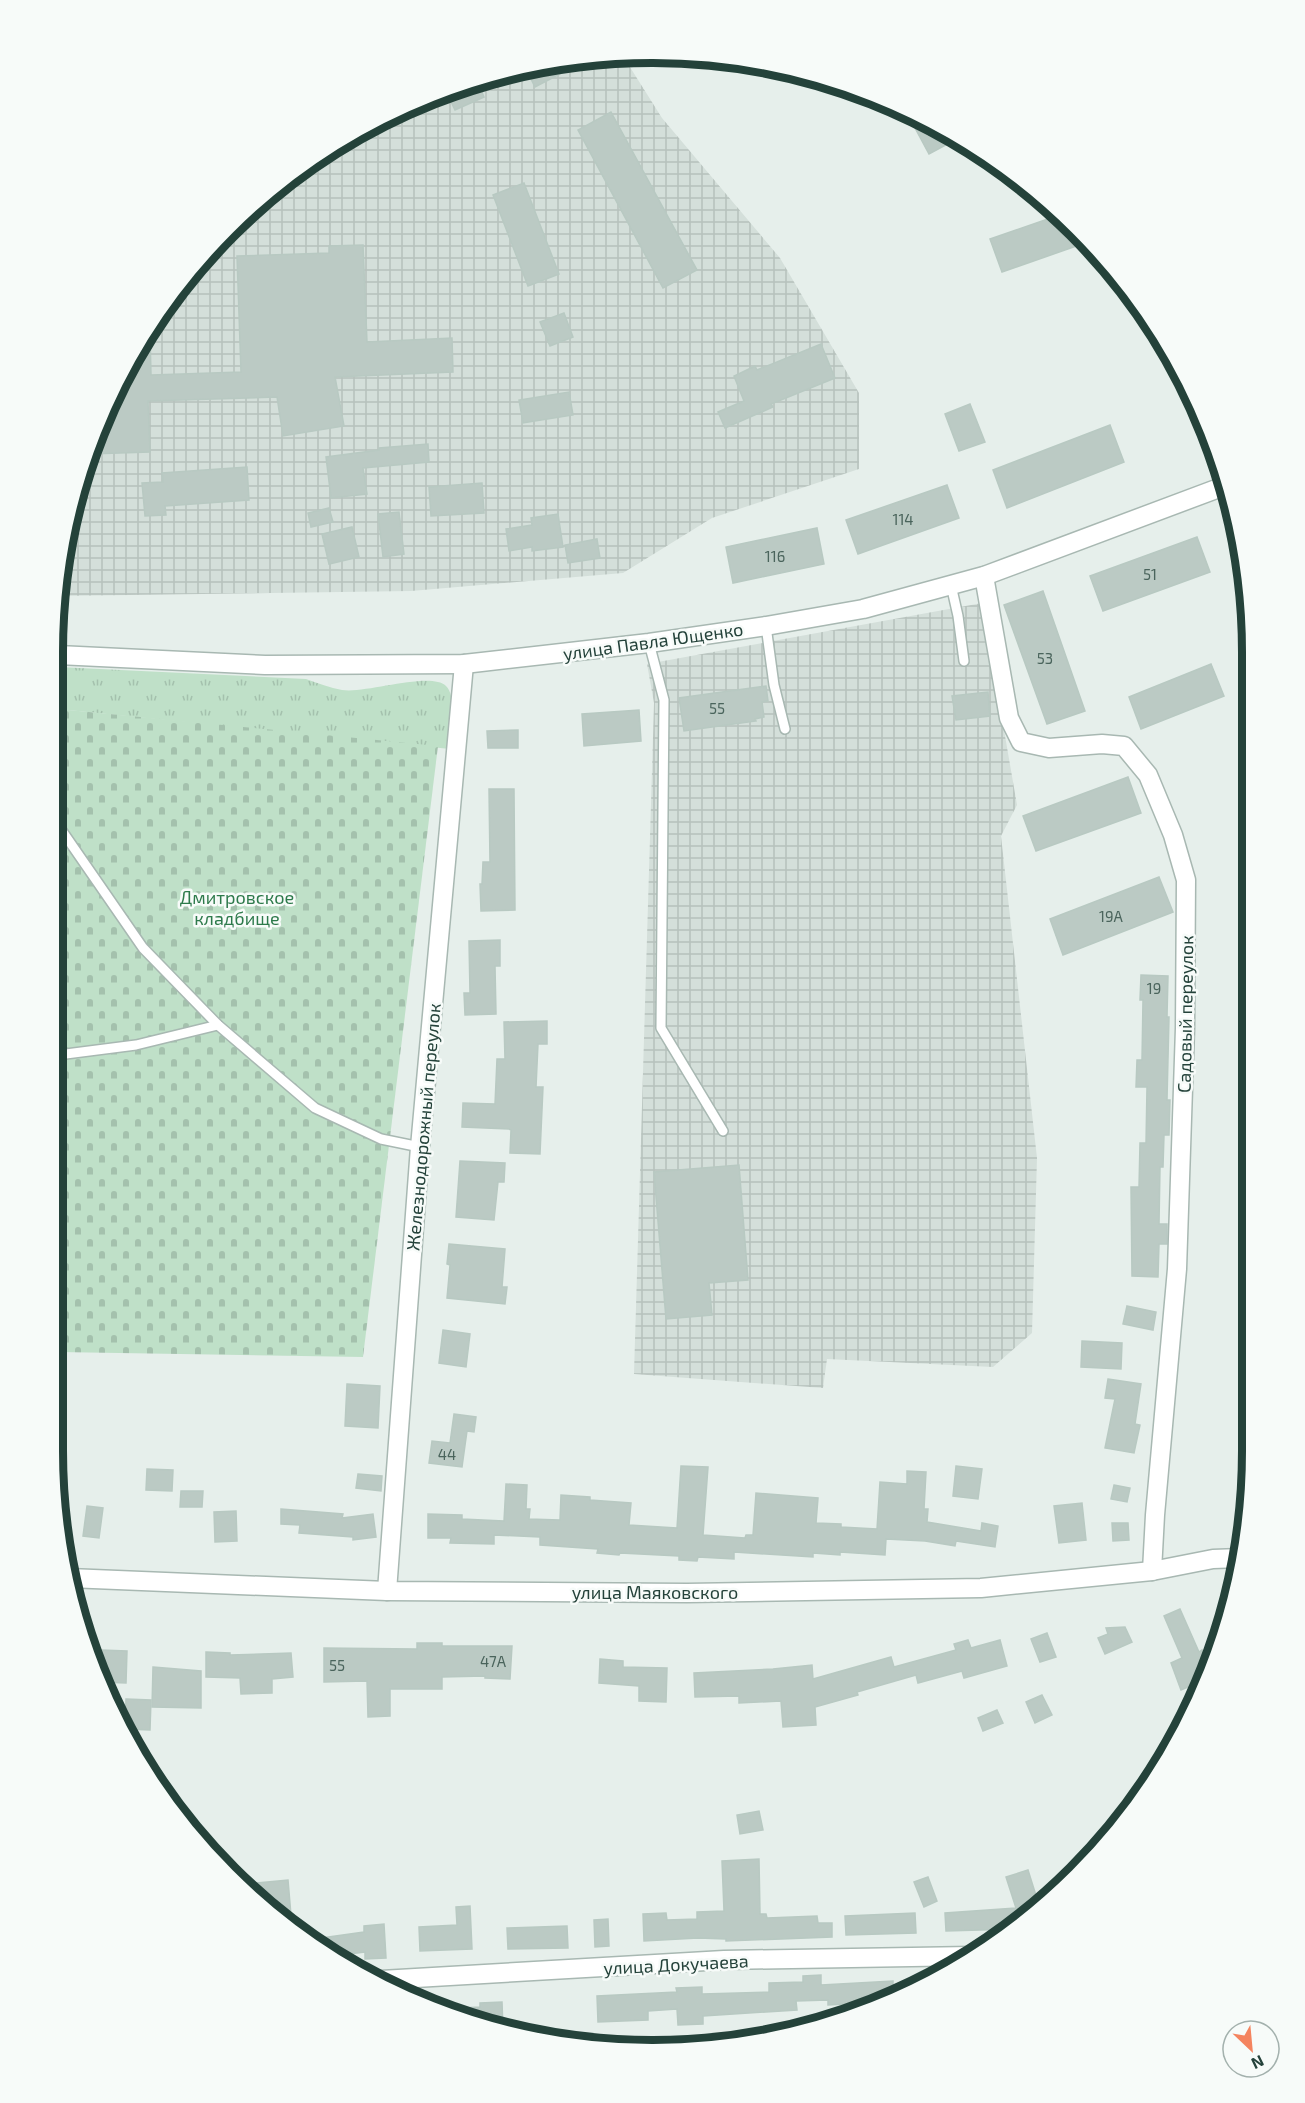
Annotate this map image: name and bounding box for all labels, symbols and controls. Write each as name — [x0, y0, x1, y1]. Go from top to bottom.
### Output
house number: 114 — [892, 510, 914, 528]
house number: 116 — [765, 547, 785, 565]
house number: 51 — [1143, 565, 1157, 583]
street label: улица Павла Ющенко — [561, 617, 745, 665]
house number: 53 — [1037, 649, 1053, 667]
house number: 55 — [709, 699, 725, 717]
park label: Дмитровское кладбище — [180, 886, 294, 929]
house number: 19А — [1099, 907, 1124, 925]
street label: Садовый переулок — [1173, 935, 1197, 1093]
house number: 19 — [1147, 979, 1161, 997]
street label: Железнодорожный переулок — [401, 1002, 445, 1252]
house number: 44 — [438, 1445, 456, 1463]
street label: улица Маяковского — [572, 1581, 738, 1603]
house number: 47А — [480, 1652, 507, 1670]
house number: 55 — [329, 1656, 345, 1674]
street label: улица Докучаева — [603, 1949, 749, 1979]
north arrow — [1221, 2019, 1281, 2079]
text: N — [1248, 2052, 1267, 2074]

